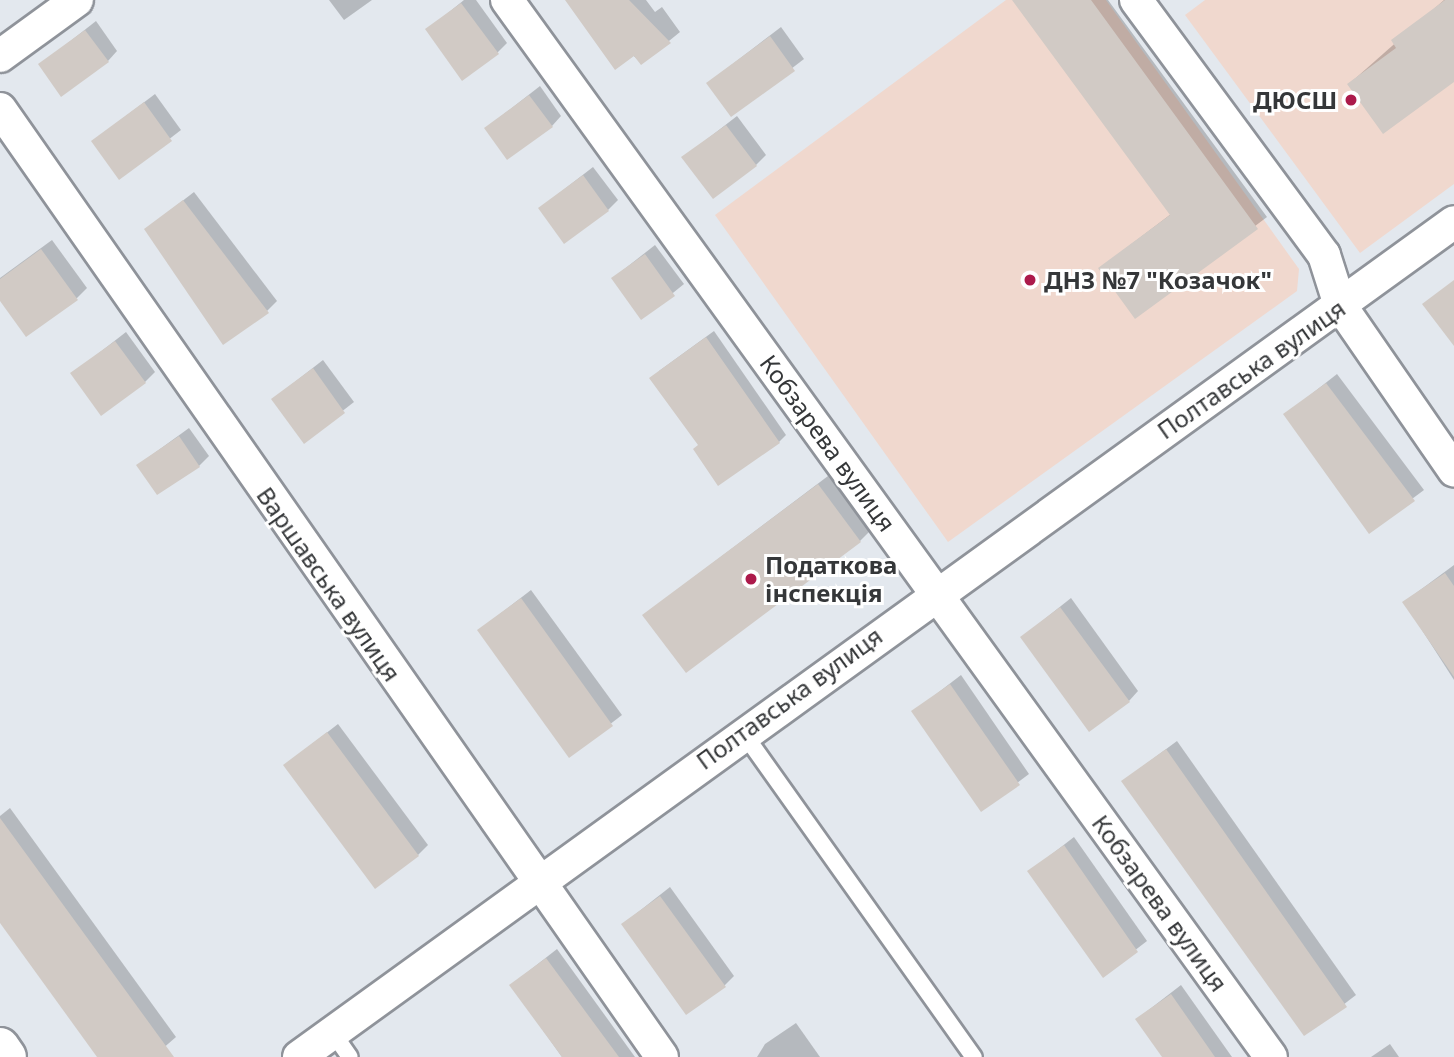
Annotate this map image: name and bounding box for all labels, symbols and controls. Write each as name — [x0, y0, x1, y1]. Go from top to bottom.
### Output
place label: ДЮСШ — [1253, 86, 1337, 114]
marker: ДЮСШ — [1343, 92, 1359, 108]
place label: ДНЗ №7 "Козачок" — [1044, 266, 1272, 294]
marker: ДНЗ №7 "Козачок" — [1022, 272, 1038, 288]
street label: Полтавська вулиця — [1152, 293, 1350, 445]
street label: Кобзарева вулиця — [754, 349, 902, 537]
street label: Варшавська вулиця — [251, 481, 407, 687]
place label: Податкова інспекція — [765, 551, 897, 607]
marker: Податкова інспекція — [743, 571, 759, 587]
street label: Полтавська вулиця — [691, 621, 887, 775]
street label: Кобзарева вулиця — [1086, 809, 1234, 997]

